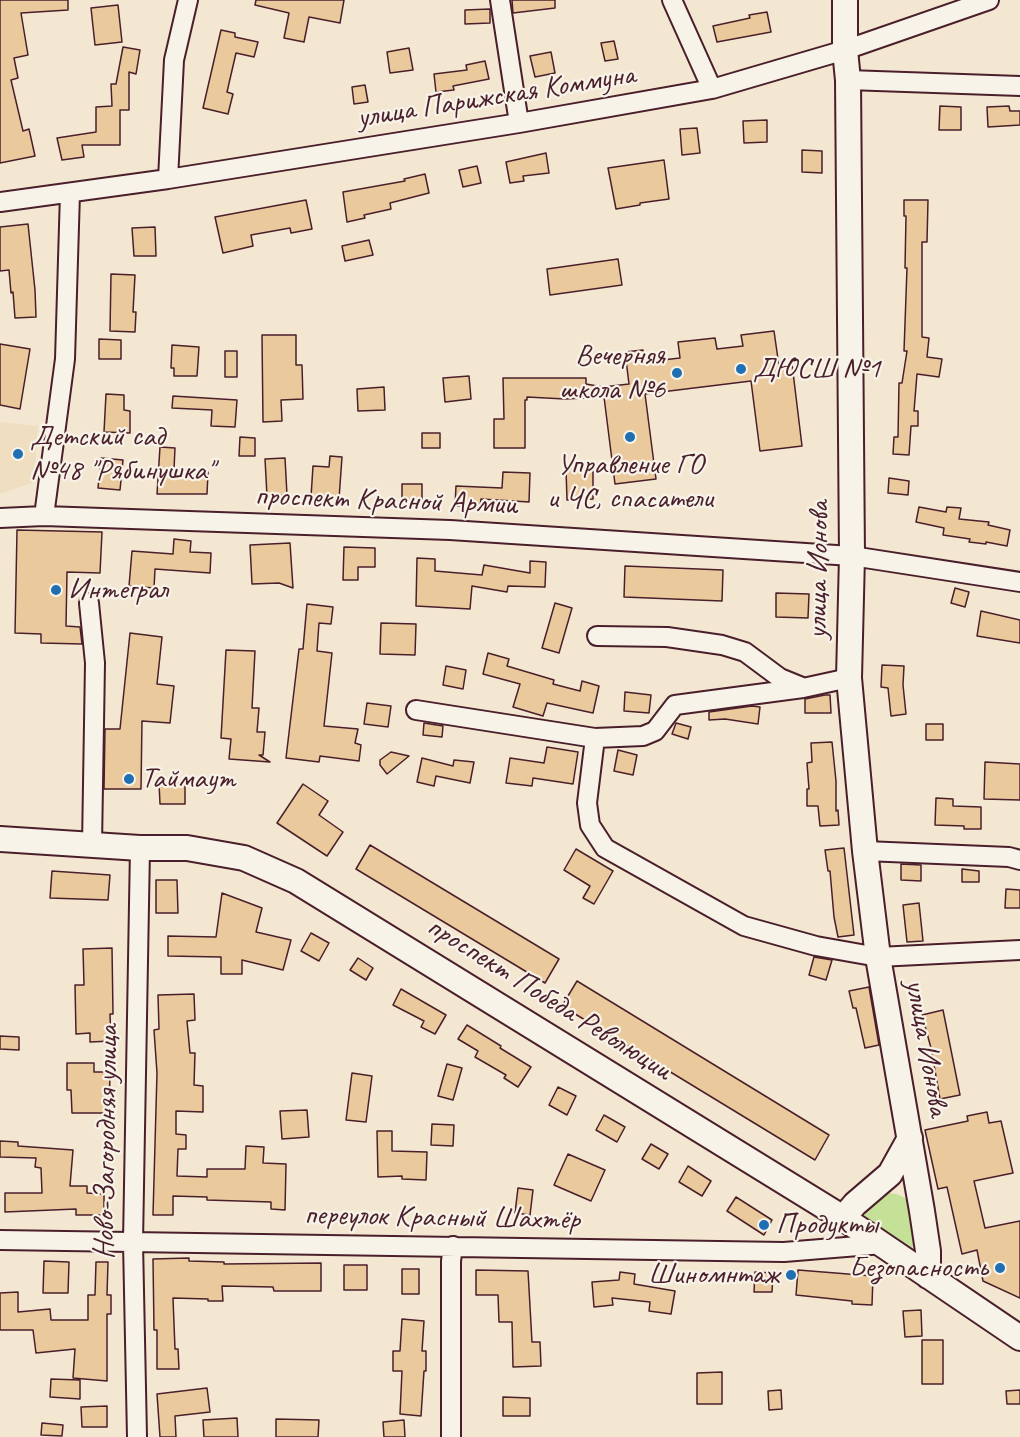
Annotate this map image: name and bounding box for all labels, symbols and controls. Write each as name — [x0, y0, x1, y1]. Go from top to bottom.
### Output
street label: улица Парижская Коммуна — [355, 57, 637, 137]
place label: Вечерняя школа №6 — [559, 338, 665, 409]
place label: ДЮСШ №1 — [753, 351, 880, 387]
marker: ДЮСШ №1 — [734, 362, 748, 376]
marker: Вечерняя школа №6 — [670, 366, 684, 380]
place label: Детский сад №48 "Рябинушка" — [30, 419, 214, 490]
marker: Управление ГО и ЧС, спасатели — [623, 430, 637, 444]
marker: Детский сад №48 "Рябинушка" — [11, 447, 25, 461]
place label: Управление ГО и ЧС, спасатели — [547, 447, 713, 518]
street label: проспект Красной Армии — [254, 478, 518, 524]
street label: улица Ионова — [800, 501, 838, 639]
place label: Интеграл — [68, 572, 168, 608]
marker: Интеграл — [49, 583, 63, 597]
place label: Таймаут — [141, 761, 235, 797]
marker: Таймаут — [122, 772, 136, 786]
street label: проспект Победа Революции — [420, 909, 678, 1089]
street label: улица Ионова — [896, 977, 956, 1119]
street label: Ново-Загородняя улица — [87, 1024, 127, 1260]
street label: переулок Красный Шахтёр — [304, 1198, 580, 1238]
place label: Продукты — [776, 1207, 878, 1243]
marker: Продукты — [757, 1218, 771, 1232]
place label: Безопасность — [849, 1250, 988, 1286]
place label: Шиномнтаж — [648, 1257, 779, 1293]
marker: Безопасность — [993, 1261, 1007, 1275]
marker: Шиномнтаж — [784, 1268, 798, 1282]

